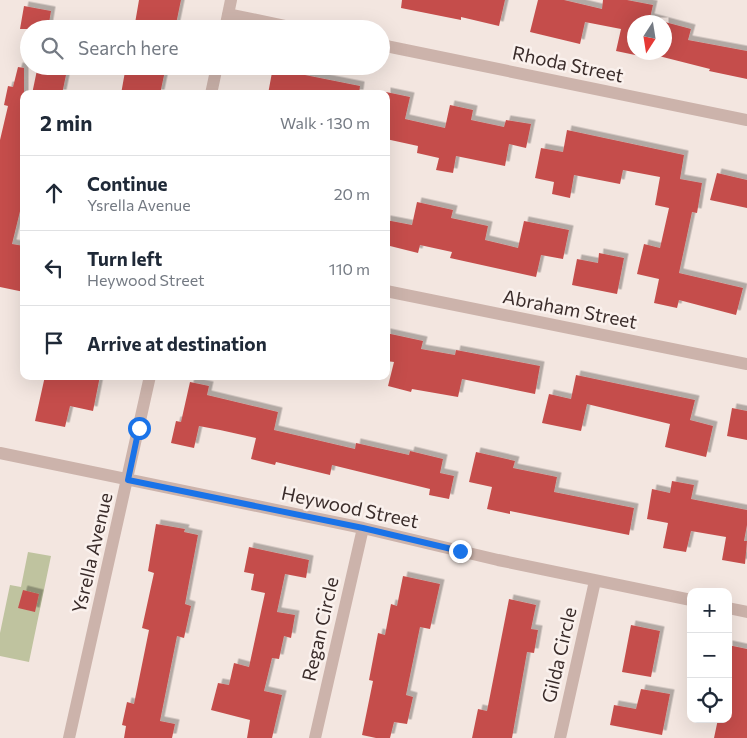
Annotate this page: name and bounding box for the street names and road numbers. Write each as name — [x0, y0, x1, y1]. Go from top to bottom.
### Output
street label: Rhoda Street — [510, 40, 626, 87]
street label: Abraham Street — [501, 284, 639, 333]
street label: Heywood Street — [279, 481, 421, 532]
street label: Ysrella Avenue — [66, 490, 117, 615]
street label: Regan Circle — [296, 575, 343, 683]
street label: Gilda Circle — [536, 605, 581, 705]

